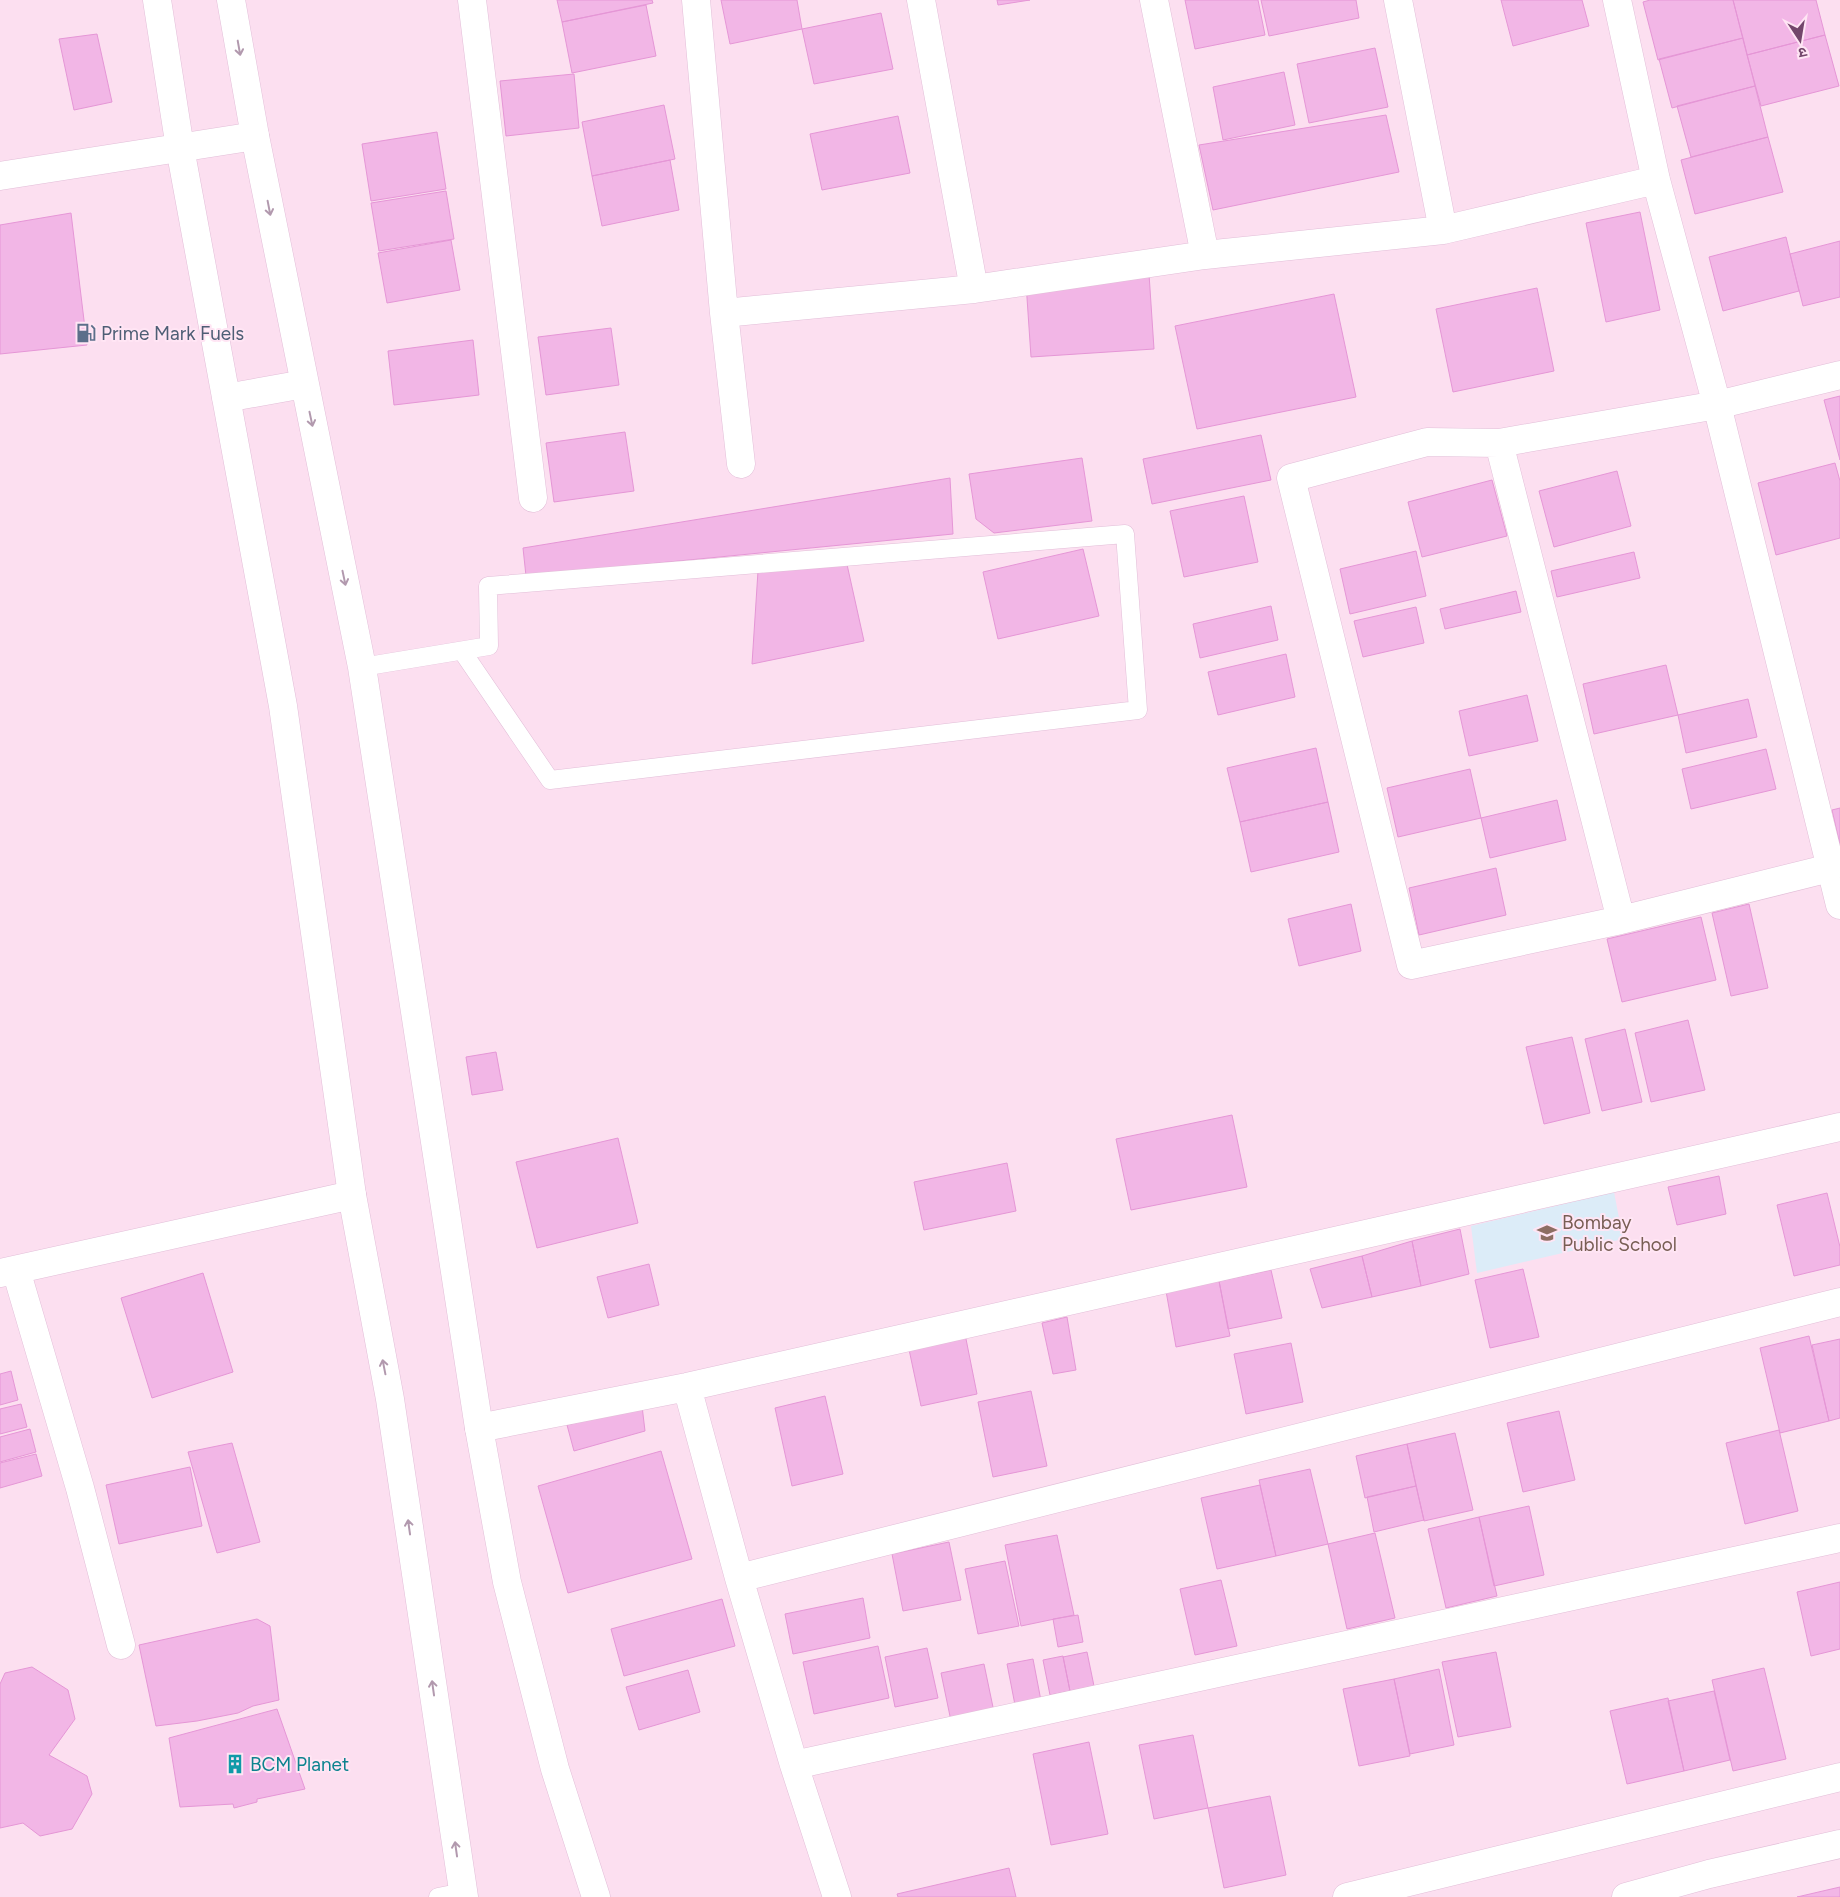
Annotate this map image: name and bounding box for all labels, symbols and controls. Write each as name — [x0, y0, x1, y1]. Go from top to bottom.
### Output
north arrow — [1775, 15, 1825, 65]
one-way arrow — [235, 40, 245, 56]
text: उ — [1796, 43, 1808, 62]
one-way arrow — [265, 199, 274, 215]
fuel station icon: Prime Mark Fuels — [75, 322, 97, 344]
place label: Prime Mark Fuels — [101, 322, 244, 345]
one-way arrow — [307, 410, 317, 426]
one-way arrow — [340, 569, 349, 585]
place label: Bombay Public School — [1562, 1211, 1677, 1256]
school or university icon: Bombay Public School — [1536, 1222, 1558, 1244]
one-way arrow — [379, 1359, 389, 1375]
one-way arrow — [404, 1520, 414, 1536]
one-way arrow — [427, 1680, 437, 1696]
building icon: BCM Planet — [224, 1753, 246, 1775]
place label: BCM Planet — [250, 1753, 349, 1776]
one-way arrow — [451, 1841, 461, 1857]

